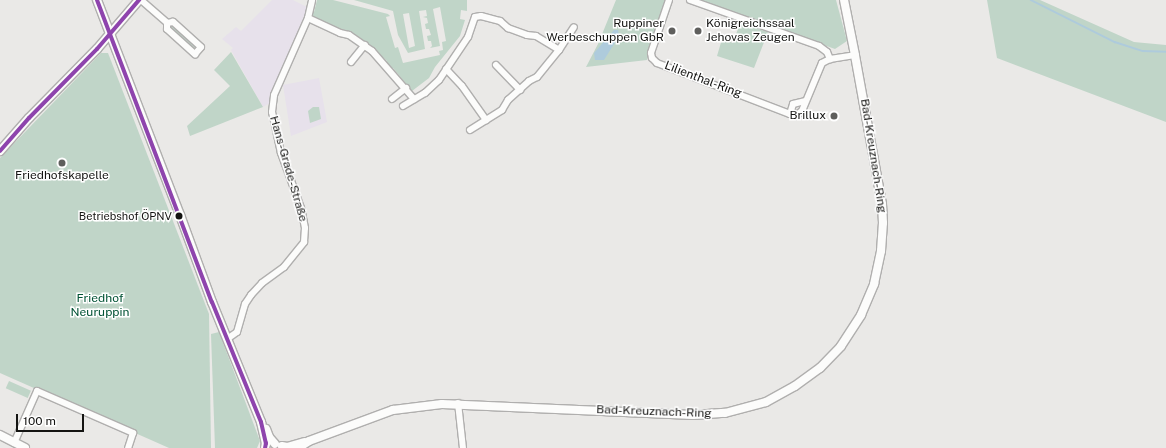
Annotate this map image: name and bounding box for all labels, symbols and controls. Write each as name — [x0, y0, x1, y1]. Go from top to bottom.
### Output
place label: Ruppiner Werbeschuppen GbR — [546, 17, 664, 45]
place label: Königreichssaal Jehovas Zeugen — [706, 17, 795, 45]
marker: Ruppiner Werbeschuppen GbR — [667, 26, 677, 36]
marker: Königreichssaal Jehovas Zeugen — [693, 26, 703, 36]
street label: Lilienthal-Ring — [662, 59, 744, 101]
street label: Bad-Kreuznach-Ring — [857, 98, 889, 214]
place label: Brillux — [790, 109, 826, 123]
marker: Brillux — [829, 111, 839, 121]
street label: Hans-Grade-Straße — [266, 114, 310, 224]
marker: Friedhofskapelle — [57, 158, 67, 168]
place label: Friedhofskapelle — [15, 169, 109, 183]
place label: Betriebshof ÖPNV — [79, 209, 172, 223]
marker: Betriebshof ÖPNV — [174, 211, 184, 221]
park label: Friedhof Neuruppin — [71, 292, 129, 320]
street label: Bad-Kreuznach-Ring — [596, 403, 712, 421]
scale bar — [18, 406, 86, 432]
text: 100 m — [23, 414, 56, 428]

